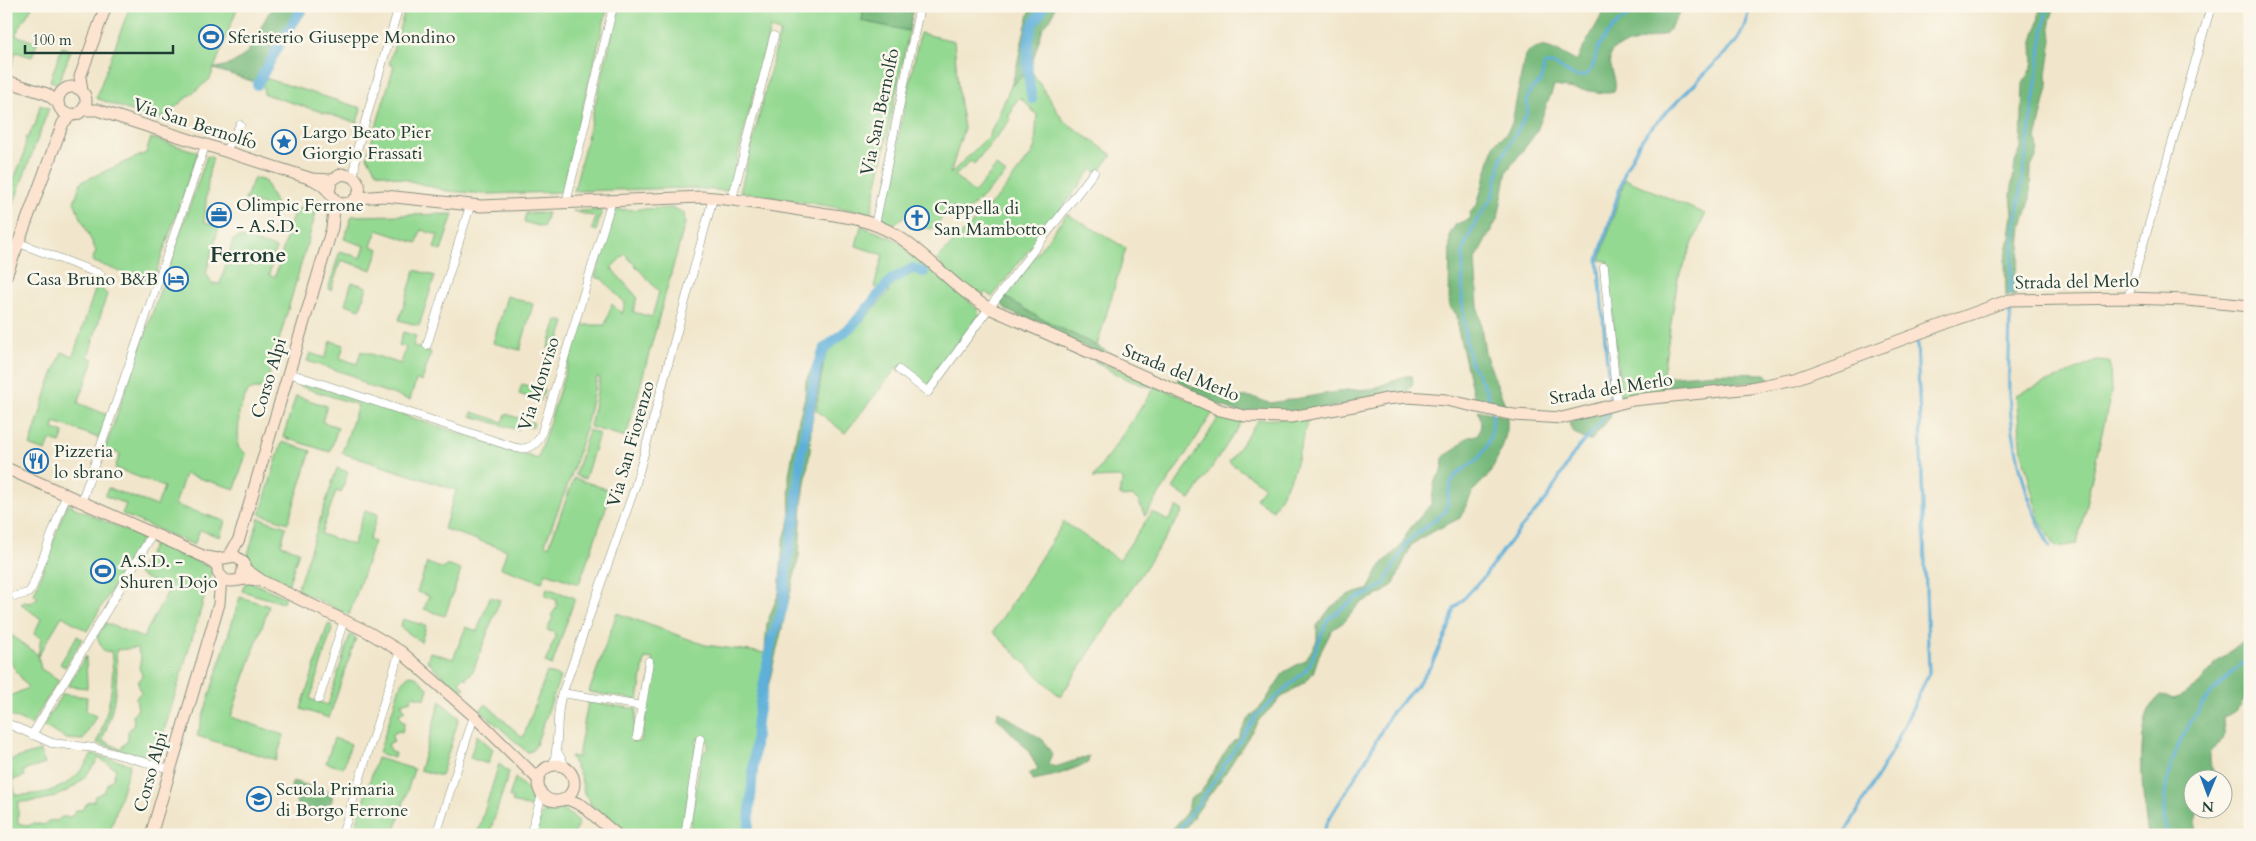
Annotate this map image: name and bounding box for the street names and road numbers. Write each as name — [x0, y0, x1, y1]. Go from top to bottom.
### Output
street label: Via San Bernolfo — [854, 46, 906, 178]
street label: Via San Bernolfo — [130, 92, 261, 156]
street label: Strada del Merlo — [2015, 268, 2140, 296]
street label: Via Monviso — [512, 333, 566, 434]
street label: Corso Alpi — [245, 335, 293, 421]
street label: Strada del Merlo — [1119, 338, 1244, 408]
street label: Strada del Merlo — [1548, 367, 1675, 411]
street label: Via San Fiorenzo — [601, 378, 661, 510]
street label: Corso Alpi — [128, 729, 174, 815]

